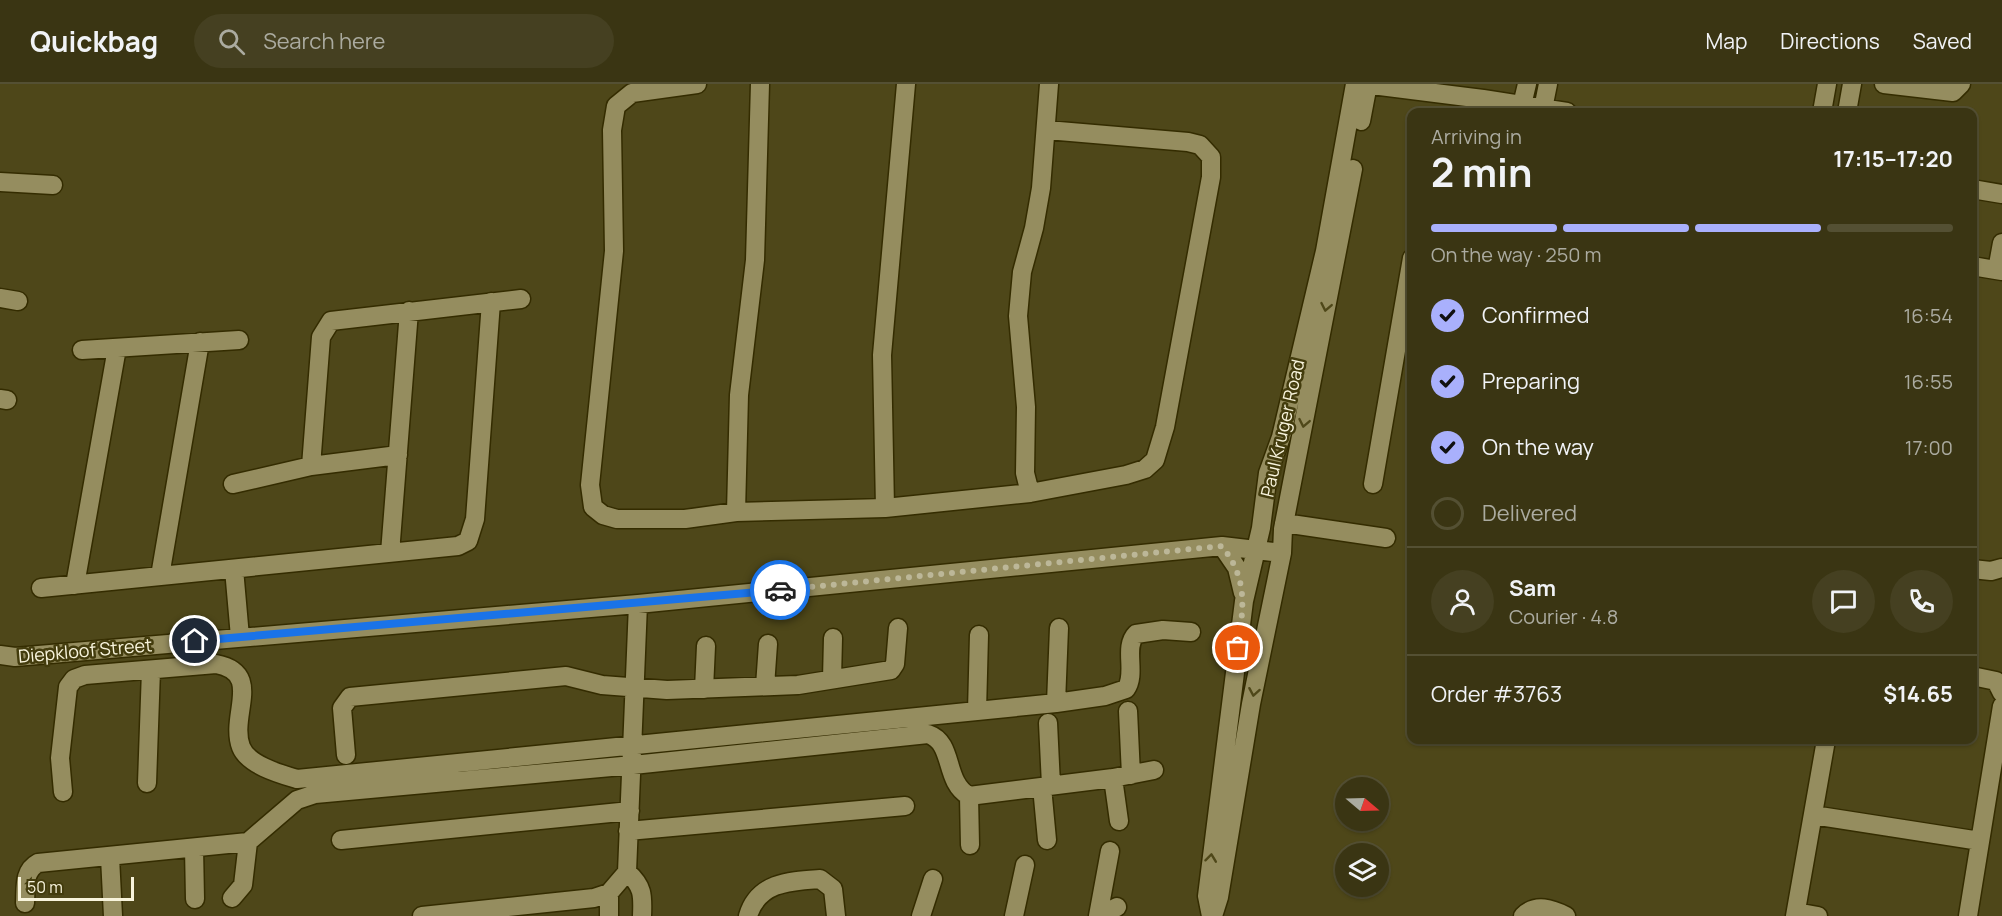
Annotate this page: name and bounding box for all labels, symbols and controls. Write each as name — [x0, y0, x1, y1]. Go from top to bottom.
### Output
search box — [194, 14, 614, 68]
text: Quickbag — [30, 22, 158, 60]
icon: search — [215, 25, 248, 58]
text: Search here — [263, 26, 385, 56]
text: Map — [1706, 27, 1747, 55]
text: Directions — [1780, 27, 1880, 55]
text: Saved — [1913, 27, 1972, 55]
text: Arriving in — [1431, 123, 1522, 150]
text: 17:15–17:20 — [1833, 144, 1953, 174]
text: 2 min — [1431, 145, 1532, 199]
text: On the way · 250 m — [1431, 241, 1601, 268]
icon: check — [1431, 299, 1464, 332]
text: Confirmed — [1482, 300, 1590, 330]
one-way arrow — [1320, 301, 1333, 311]
text: 16:54 — [1903, 302, 1953, 329]
street label: Paul Kruger Road — [1254, 357, 1310, 499]
icon: check — [1431, 365, 1464, 398]
text: Preparing — [1482, 366, 1580, 396]
text: 16:55 — [1904, 368, 1953, 395]
one-way arrow — [1298, 417, 1311, 427]
icon: check — [1431, 431, 1464, 464]
text: On the way — [1482, 432, 1594, 462]
text: 17:00 — [1905, 434, 1953, 461]
text: Delivered — [1482, 498, 1577, 528]
courier — [750, 560, 810, 620]
button: person — [1431, 570, 1494, 633]
button: chat — [1812, 570, 1875, 633]
button: phone — [1890, 570, 1953, 633]
text: Sam — [1509, 573, 1556, 603]
icon: car — [764, 574, 797, 607]
text: Courier · 4.8 — [1509, 603, 1618, 630]
pin — [169, 615, 220, 666]
pin — [1212, 622, 1263, 673]
icon: home — [178, 624, 211, 657]
icon: bag — [1221, 631, 1254, 664]
street label: Diepkloof Street — [17, 632, 153, 668]
text: Order #3763 — [1431, 679, 1562, 709]
text: $14.65 — [1883, 679, 1953, 709]
one-way arrow — [1248, 688, 1260, 697]
north arrow — [1335, 777, 1389, 831]
map controls — [1335, 777, 1389, 897]
button: layers — [1335, 843, 1389, 897]
one-way arrow — [1204, 854, 1217, 863]
scale bar — [18, 874, 134, 902]
text: 50 m — [27, 876, 63, 898]

